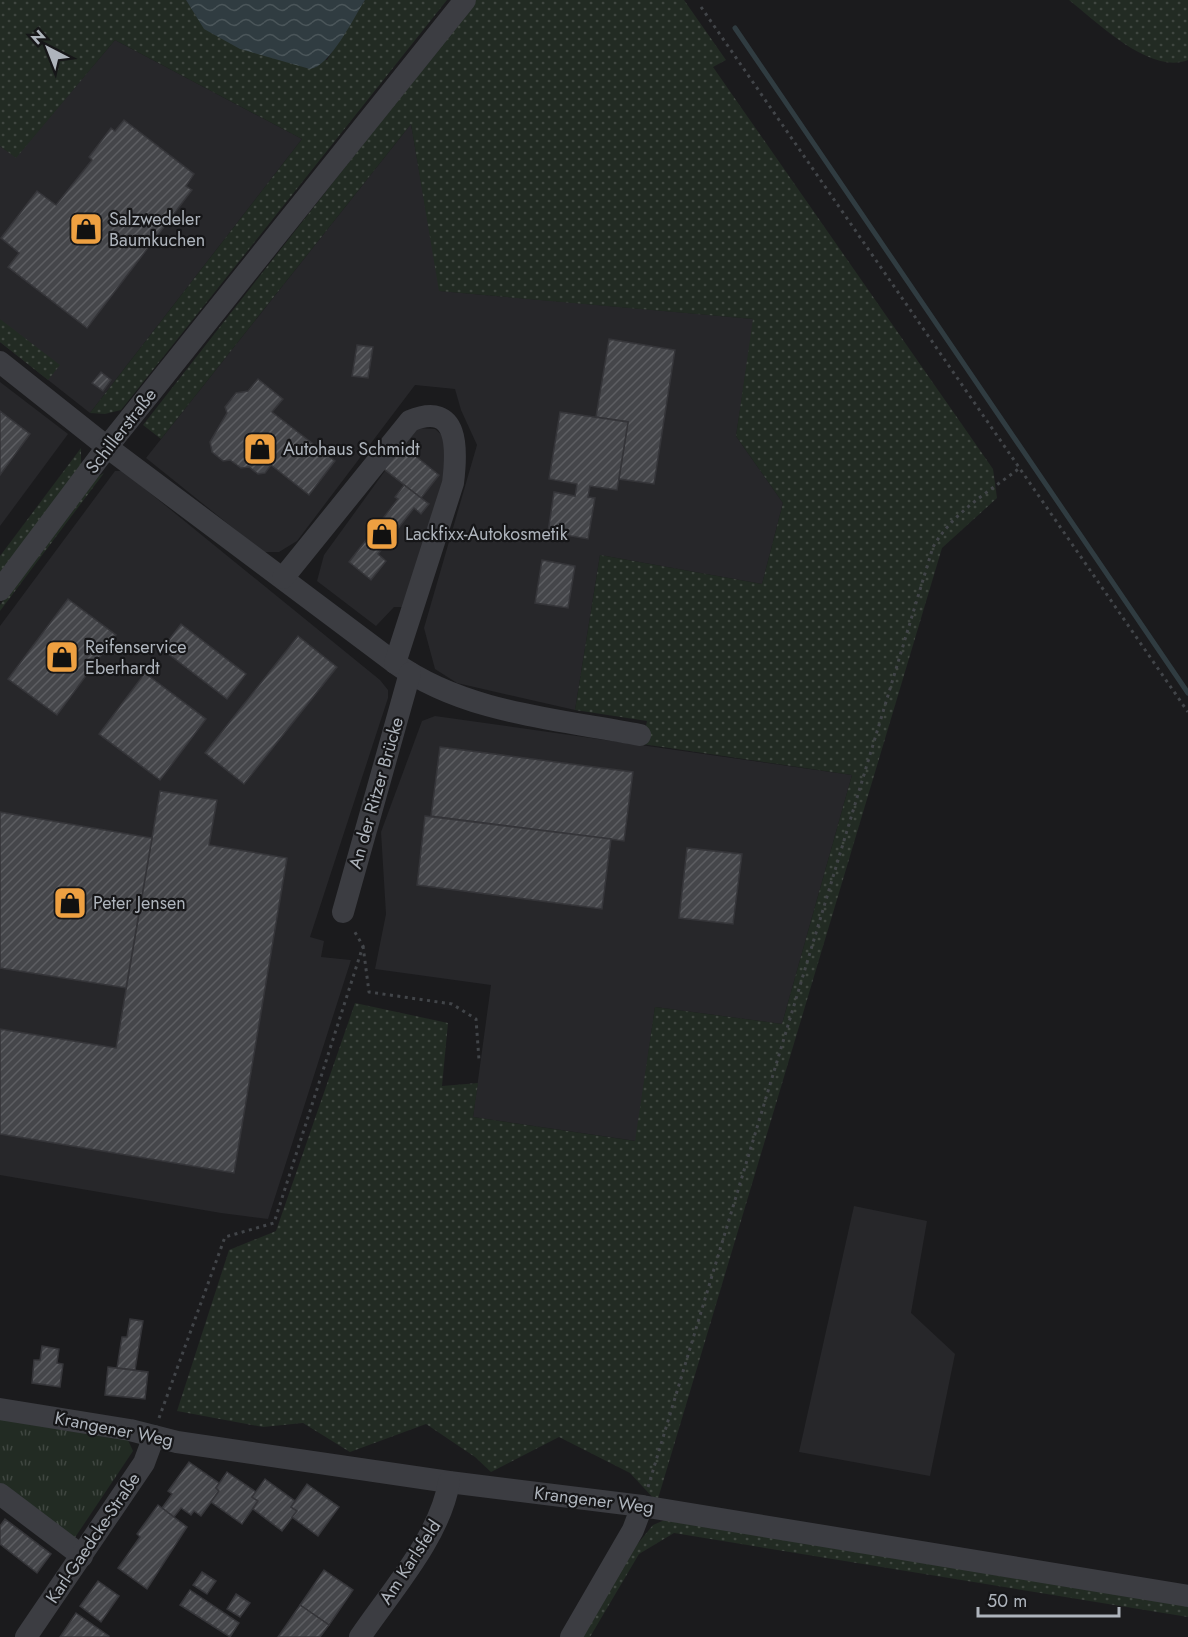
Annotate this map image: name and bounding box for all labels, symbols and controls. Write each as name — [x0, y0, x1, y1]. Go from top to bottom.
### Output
north arrow — [18, 18, 78, 78]
text: N — [26, 24, 51, 50]
place label: Salzwedeler Baumkuchen — [109, 206, 205, 253]
shop icon: Salzwedeler Baumkuchen — [68, 211, 104, 247]
street label: Schillerstraße — [79, 383, 163, 479]
shop icon: Autohaus Schmidt — [242, 431, 278, 467]
place label: Autohaus Schmidt — [283, 436, 420, 462]
shop icon: Lackfixx-Autokosmetik — [364, 516, 400, 552]
place label: Lackfixx-Autokosmetik — [405, 521, 568, 547]
place label: Reifenservice Eberhardt — [85, 634, 187, 681]
shop icon: Reifenservice Eberhardt — [44, 639, 80, 675]
street label: An der Ritzer Brücke — [342, 714, 410, 872]
shop icon: Peter Jensen — [52, 885, 88, 921]
place label: Peter Jensen — [93, 890, 186, 916]
street label: Krangener Weg — [53, 1405, 175, 1453]
street label: Karl-Gaedcke-Straße — [39, 1467, 147, 1609]
street label: Krangener Weg — [533, 1480, 655, 1520]
street label: Am Karlsfeld — [373, 1514, 447, 1610]
scale bar — [978, 1580, 1119, 1618]
text: 50 m — [987, 1588, 1027, 1614]

